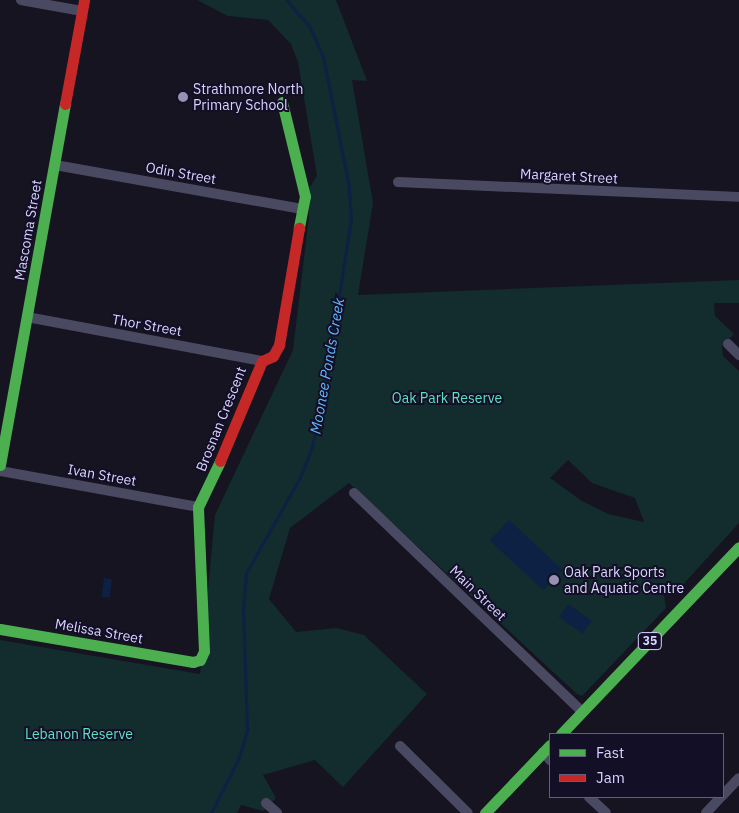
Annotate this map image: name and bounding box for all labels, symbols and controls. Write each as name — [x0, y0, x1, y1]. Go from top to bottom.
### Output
place label: Strathmore North Primary School — [193, 81, 303, 114]
marker: Strathmore North Primary School — [177, 91, 189, 103]
street label: Odin Street — [144, 159, 218, 187]
street label: Margaret Street — [520, 165, 618, 187]
street label: Mascoma Street — [11, 178, 45, 282]
water label: Moonee Ponds Creek — [306, 297, 348, 435]
street label: Thor Street — [111, 311, 183, 339]
street label: Brosnan Crescent — [192, 364, 250, 474]
park label: Oak Park Reserve — [392, 390, 502, 406]
street label: Ivan Street — [66, 461, 138, 489]
street label: Main Street — [446, 562, 510, 624]
place label: Oak Park Sports and Aquatic Centre — [564, 564, 684, 596]
marker: Oak Park Sports and Aquatic Centre — [548, 574, 560, 586]
street label: Melissa Street — [54, 615, 144, 647]
road number: 35 — [638, 631, 662, 650]
park label: Lebanon Reserve — [25, 726, 133, 742]
legend — [549, 733, 724, 798]
text: Fast — [596, 743, 624, 762]
text: Jam — [596, 768, 625, 787]

